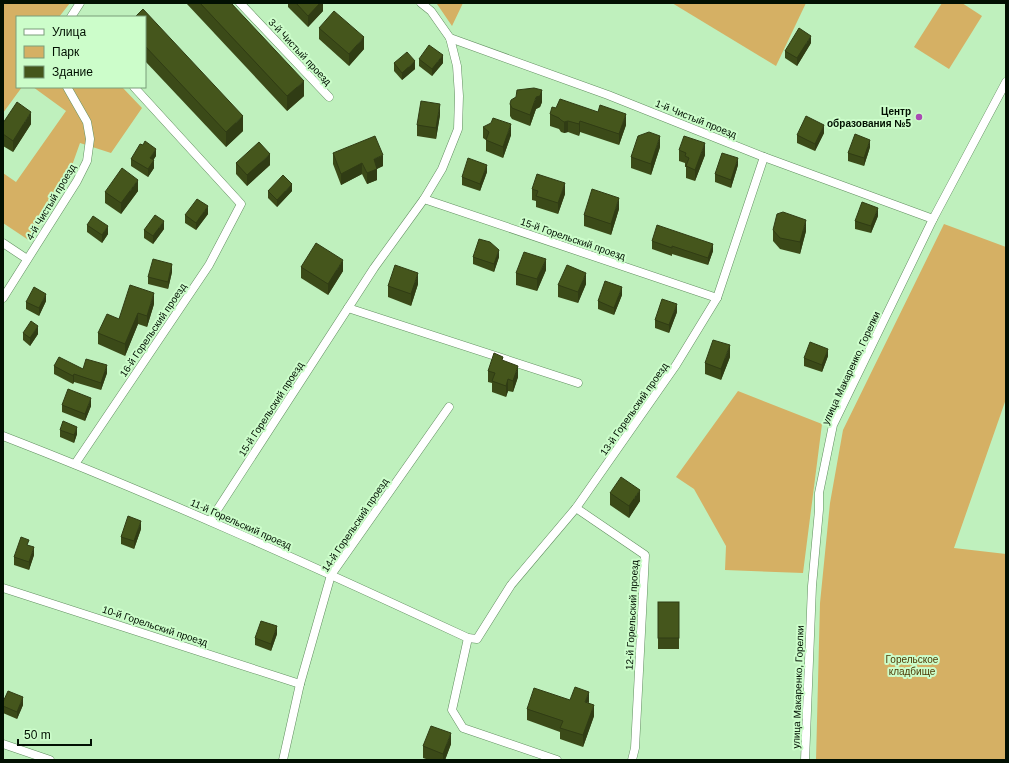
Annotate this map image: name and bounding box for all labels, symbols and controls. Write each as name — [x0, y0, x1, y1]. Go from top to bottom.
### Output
legend — [16, 16, 146, 88]
street label: 3-й Чистый проезд — [266, 17, 334, 88]
text: Улица — [52, 25, 86, 39]
text: Парк — [52, 45, 80, 59]
text: Здание — [52, 65, 93, 79]
street label: 1-й Чистый проезд — [654, 98, 738, 140]
place label: Центр образования №5 — [827, 106, 911, 129]
marker: Центр образования №5 — [914, 112, 924, 122]
street label: 4-й Чистый проезд — [24, 162, 78, 242]
street label: 15-й Горельский проезд — [519, 216, 627, 262]
street label: 16-й Горельский проезд — [118, 281, 189, 379]
street label: улица Макаренко, Горелки — [820, 310, 882, 426]
street label: 15-й Горельский проезд — [236, 360, 306, 458]
street label: 13-й Горельский проезд — [598, 361, 670, 457]
street label: 14-й Горельский проезд — [320, 476, 391, 574]
street label: 11-й Горельский проезд — [189, 497, 293, 551]
street label: 12-й Горельский проезд — [624, 559, 640, 670]
street label: 10-й Горельский проезд — [101, 604, 209, 648]
street label: улица Макаренко, Горелки — [790, 625, 806, 749]
park label: Горельское кладбище — [886, 654, 939, 677]
scale bar — [18, 721, 91, 747]
text: 50 m — [24, 728, 51, 742]

